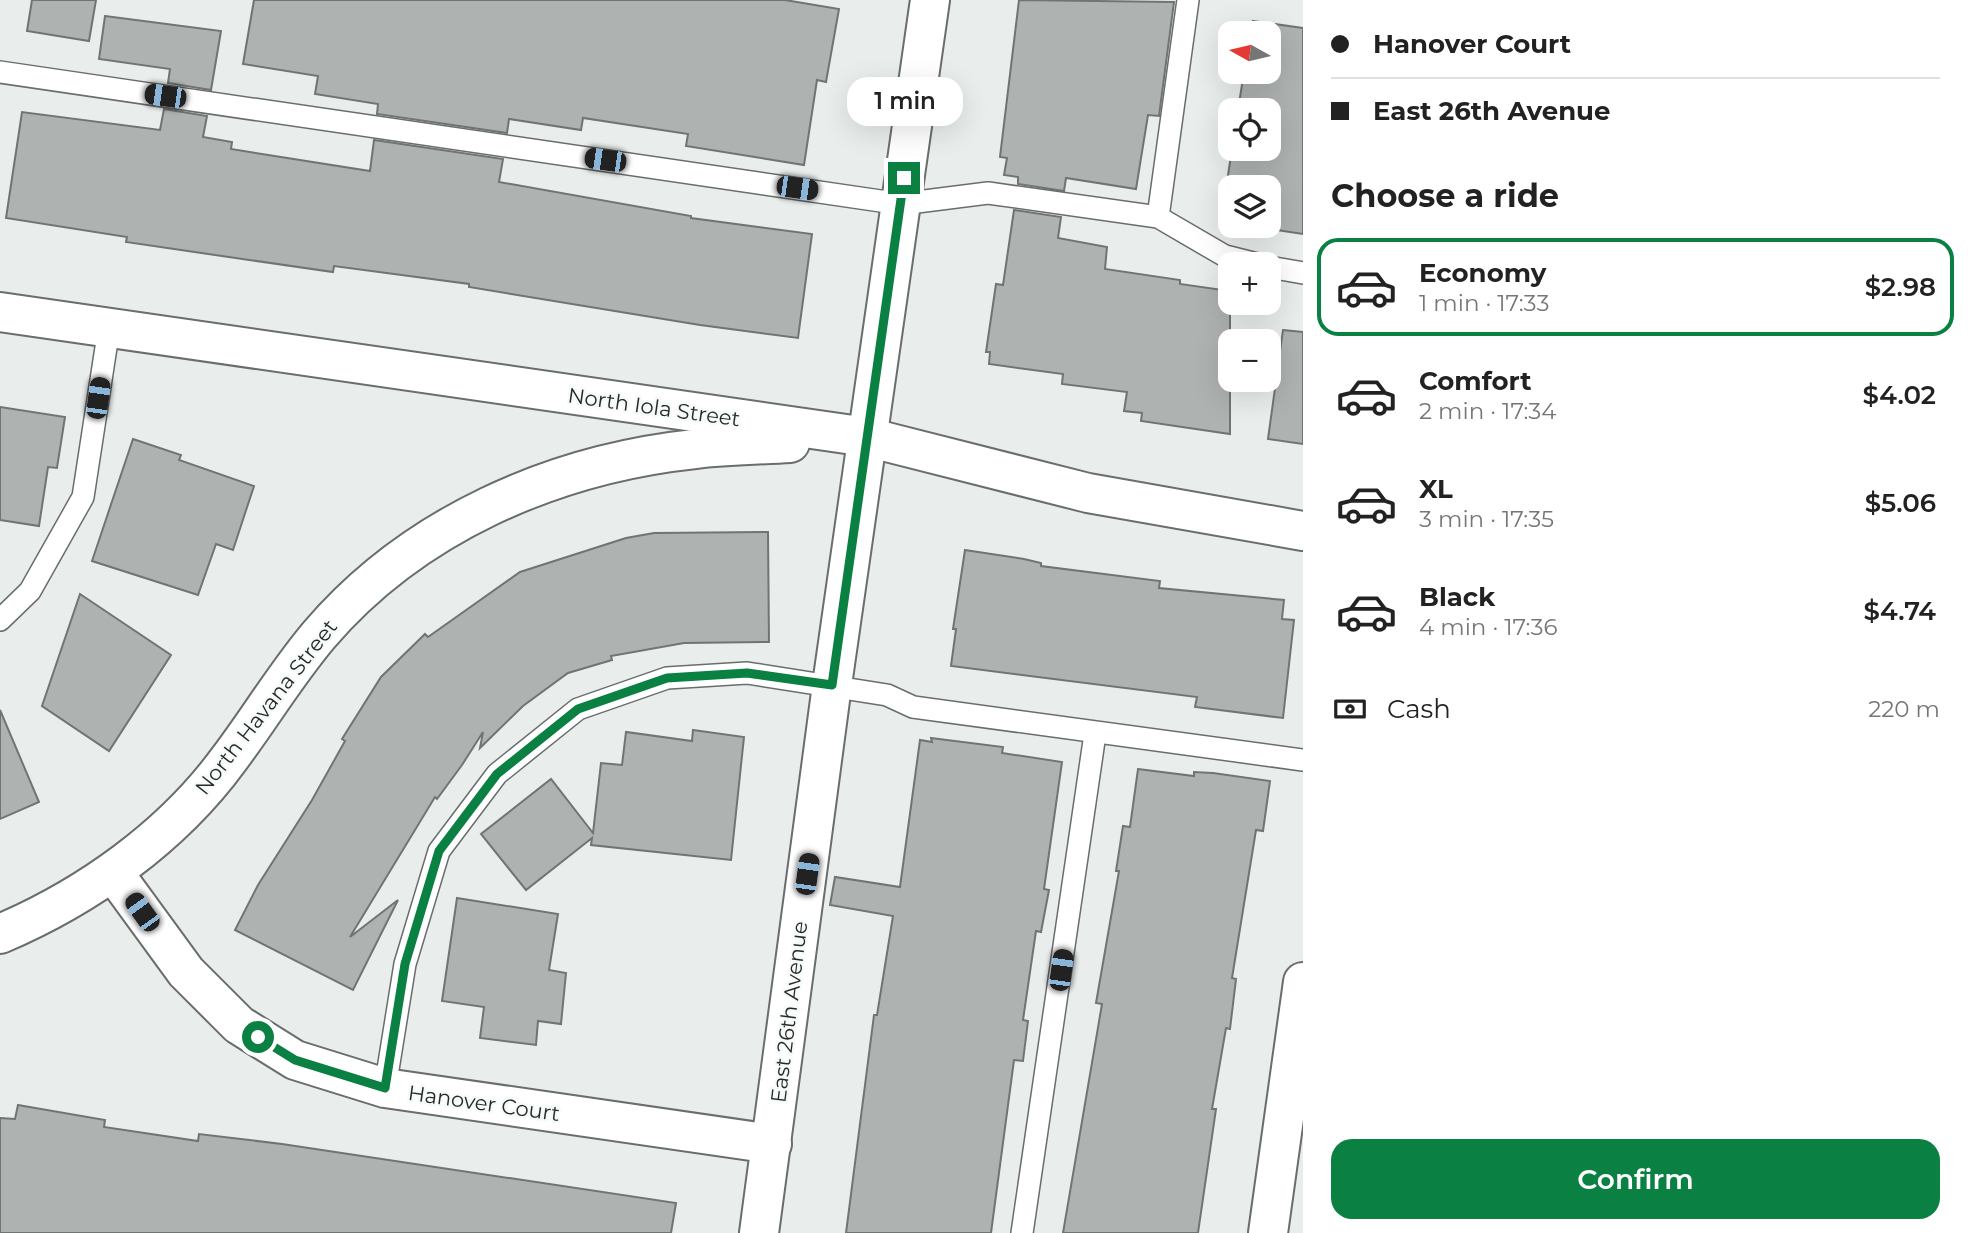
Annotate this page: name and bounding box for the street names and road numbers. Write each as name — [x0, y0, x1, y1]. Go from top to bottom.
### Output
street label: North Iola Street — [566, 383, 742, 431]
street label: North Havana Street — [190, 614, 342, 800]
street label: East 26th Avenue — [765, 920, 813, 1104]
street label: Hanover Court — [406, 1080, 562, 1126]

